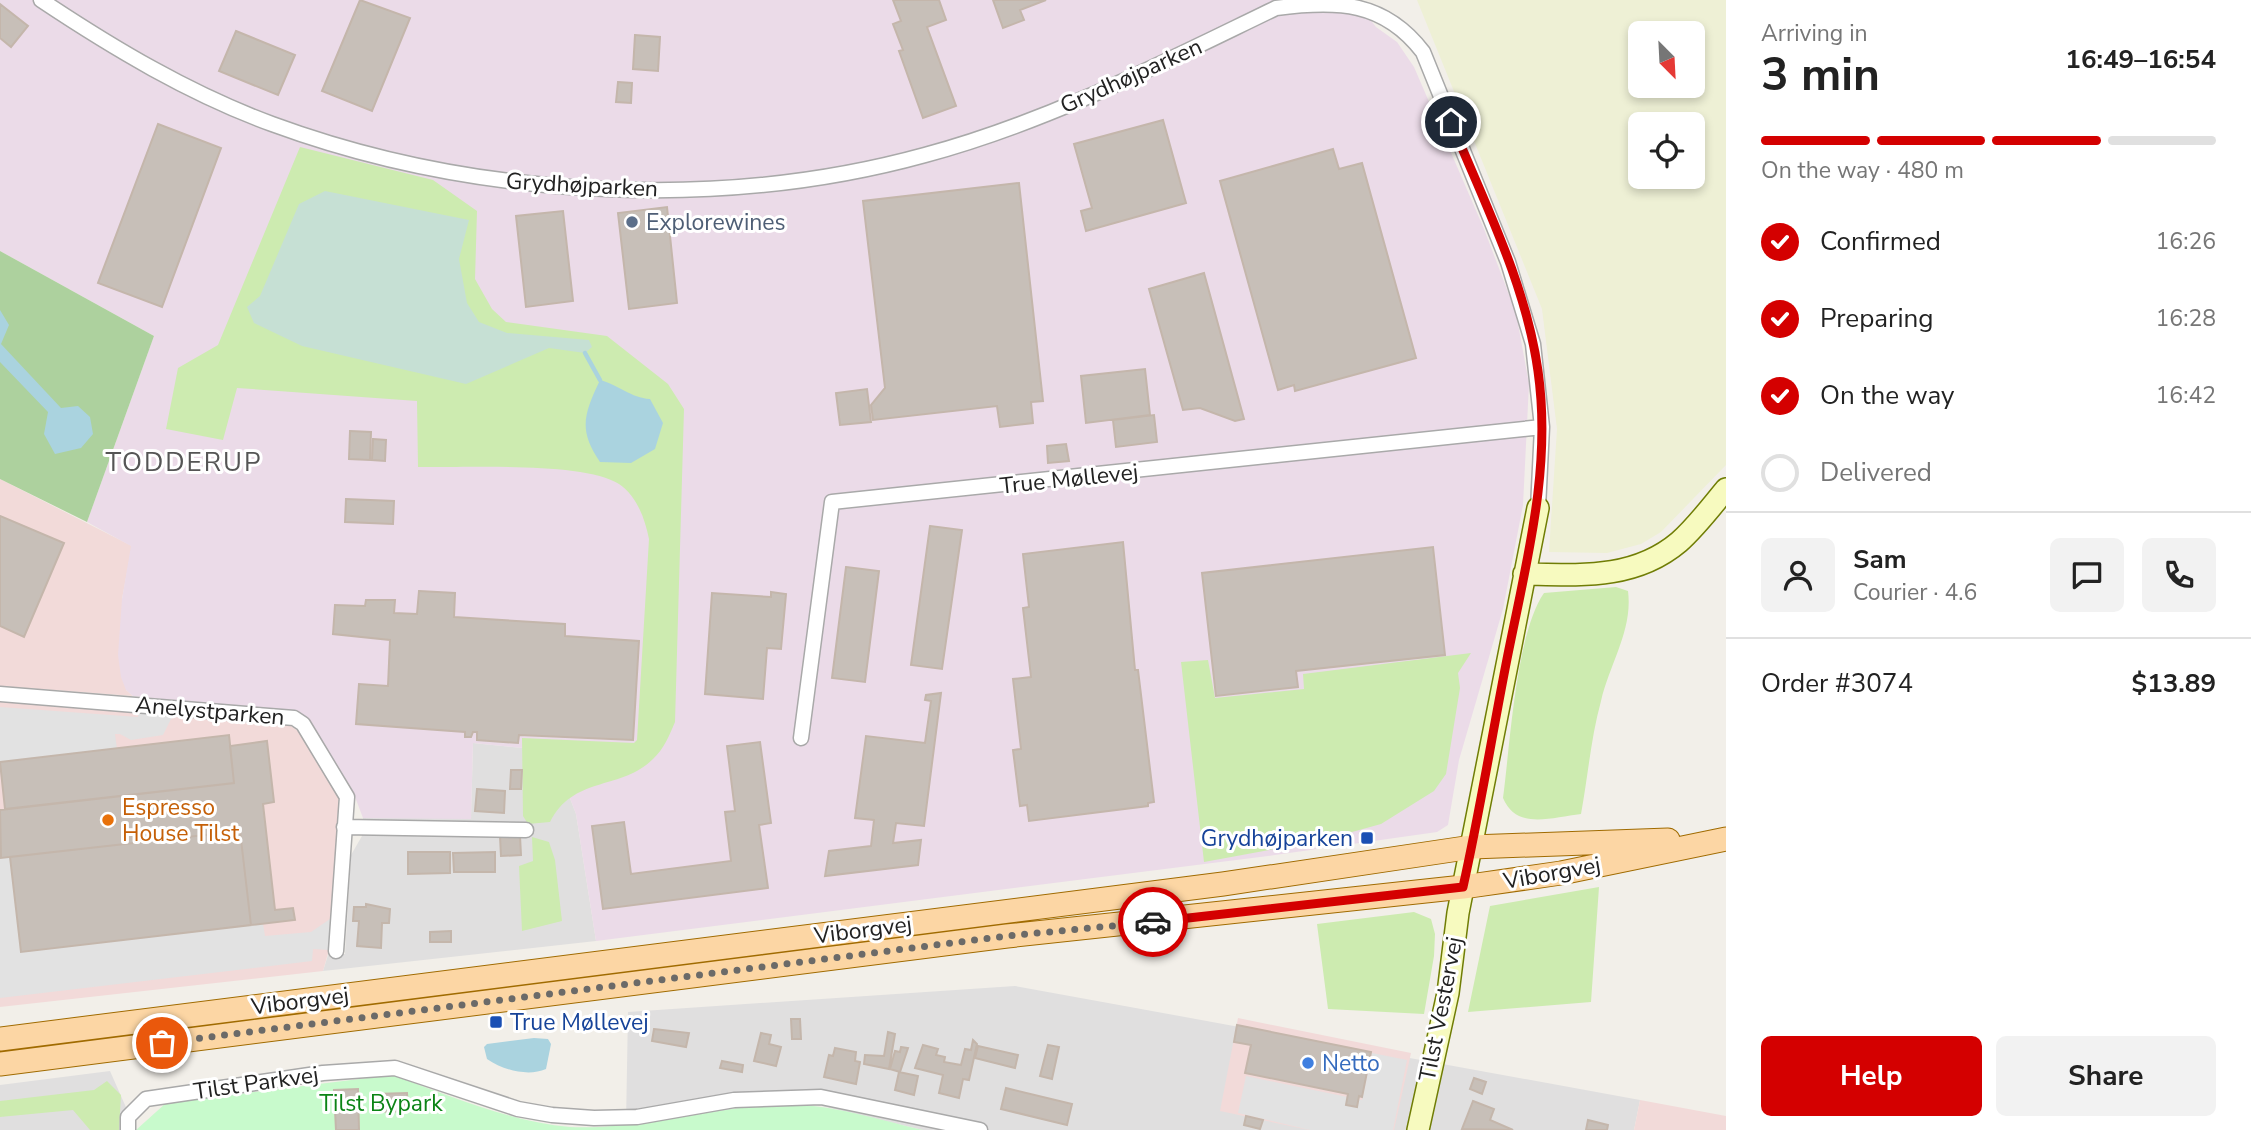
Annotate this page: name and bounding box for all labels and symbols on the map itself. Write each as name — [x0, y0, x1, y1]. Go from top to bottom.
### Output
north arrow — [1628, 21, 1704, 98]
street label: Grydhøjparken — [1055, 31, 1207, 121]
pin — [1421, 92, 1481, 152]
street label: Grydhøjparken — [505, 166, 659, 204]
place label: Explorewines — [646, 207, 786, 238]
marker: Explorewines — [624, 214, 640, 230]
district label: TODDERUP — [106, 445, 262, 480]
street label: True Møllevej — [998, 456, 1140, 502]
street label: Anelystparken — [134, 689, 286, 733]
place label: Espresso House Tilst — [122, 792, 240, 849]
marker: Espresso House Tilst — [100, 812, 116, 828]
place label: Grydhøjparken — [1201, 823, 1353, 854]
marker: Grydhøjparken — [1359, 830, 1375, 846]
street label: Viborgvej — [1500, 849, 1603, 897]
courier — [1118, 887, 1188, 957]
street label: Viborgvej — [811, 909, 914, 951]
street label: Tilst Vestervej — [1412, 934, 1470, 1084]
street label: Viborgvej — [248, 980, 351, 1022]
place label: True Møllevej — [510, 1007, 649, 1038]
pin — [132, 1013, 192, 1073]
marker: True Møllevej — [488, 1014, 504, 1030]
place label: Netto — [1322, 1048, 1380, 1079]
marker: Netto — [1300, 1055, 1316, 1071]
street label: Tilst Parkvej — [192, 1059, 320, 1107]
park label: Tilst Bypark — [319, 1088, 443, 1119]

